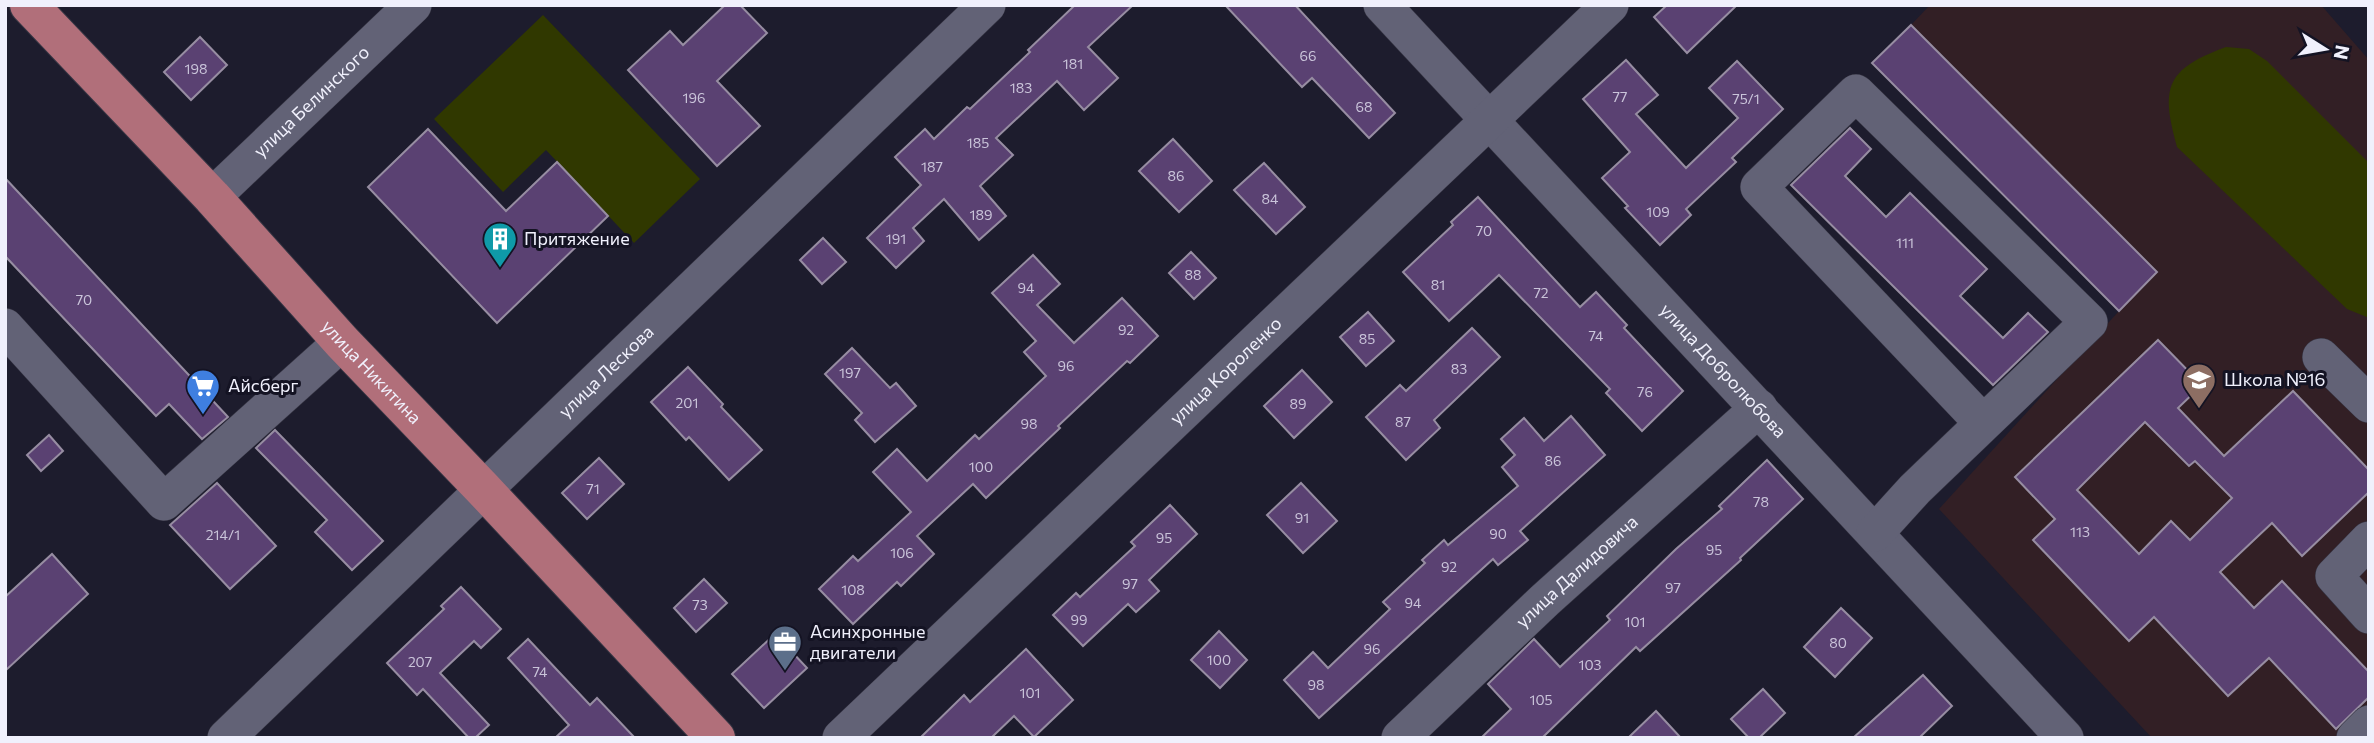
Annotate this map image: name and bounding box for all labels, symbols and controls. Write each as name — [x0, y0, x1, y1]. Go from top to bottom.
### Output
north arrow — [2290, 14, 2360, 84]
street label: улица Белинского — [249, 41, 374, 161]
text: N — [2330, 43, 2355, 62]
house number: 66 — [1300, 47, 1317, 64]
house number: 181 — [1063, 55, 1083, 72]
house number: 198 — [185, 60, 207, 77]
house number: 183 — [1010, 79, 1032, 96]
house number: 77 — [1613, 88, 1627, 105]
house number: 196 — [683, 89, 705, 106]
house number: 75/1 — [1732, 90, 1760, 107]
house number: 68 — [1356, 98, 1373, 115]
house number: 185 — [967, 134, 989, 151]
house number: 187 — [921, 158, 943, 175]
house number: 86 — [1168, 167, 1185, 184]
house number: 84 — [1262, 190, 1279, 207]
house number: 109 — [1646, 203, 1670, 220]
house number: 189 — [970, 206, 992, 223]
building icon: Притяжение — [481, 220, 519, 269]
house number: 70 — [1476, 222, 1492, 239]
place label: Притяжение — [524, 227, 630, 249]
house number: 191 — [886, 230, 906, 247]
house number: 111 — [1896, 234, 1914, 251]
house number: 88 — [1185, 266, 1202, 283]
house number: 81 — [1431, 276, 1445, 293]
house number: 94 — [1018, 279, 1035, 296]
house number: 72 — [1533, 284, 1549, 301]
house number: 70 — [76, 291, 92, 308]
street label: улица Добролюбова — [1656, 298, 1791, 442]
street label: улица Короленко — [1165, 312, 1286, 429]
street label: улица Никитина — [318, 315, 426, 428]
street label: улица Лескова — [553, 320, 658, 422]
house number: 92 — [1118, 321, 1134, 338]
house number: 74 — [1589, 327, 1604, 344]
house number: 85 — [1359, 330, 1375, 347]
house number: 96 — [1058, 357, 1075, 374]
house number: 83 — [1451, 360, 1467, 377]
school or university icon: Школа №16 — [2180, 361, 2218, 410]
house number: 197 — [839, 364, 861, 381]
supermarket icon: Айсберг — [184, 367, 222, 416]
place label: Школа №16 — [2224, 368, 2326, 390]
place label: Айсберг — [228, 374, 299, 396]
house number: 76 — [1637, 383, 1653, 400]
house number: 201 — [676, 394, 698, 411]
house number: 89 — [1290, 395, 1307, 412]
house number: 87 — [1395, 413, 1411, 430]
house number: 98 — [1021, 415, 1038, 432]
house number: 86 — [1545, 452, 1562, 469]
house number: 100 — [969, 458, 993, 475]
house number: 71 — [586, 480, 600, 497]
house number: 78 — [1753, 493, 1769, 510]
house number: 91 — [1295, 509, 1309, 526]
street label: улица Далидовича — [1511, 510, 1642, 632]
house number: 113 — [2070, 523, 2090, 540]
house number: 90 — [1489, 525, 1507, 542]
house number: 214/1 — [206, 526, 240, 543]
house number: 95 — [1156, 529, 1172, 546]
house number: 95 — [1706, 541, 1722, 558]
house number: 106 — [890, 544, 914, 561]
house number: 92 — [1441, 558, 1457, 575]
house number: 97 — [1122, 575, 1138, 592]
house number: 97 — [1665, 579, 1681, 596]
house number: 108 — [841, 581, 865, 598]
house number: 94 — [1405, 594, 1422, 611]
house number: 73 — [692, 596, 708, 613]
house number: 99 — [1071, 611, 1088, 628]
house number: 101 — [1624, 613, 1646, 630]
place label: Асинхронные двигатели — [810, 620, 925, 663]
office icon: Асинхронные двигатели — [766, 623, 804, 672]
house number: 80 — [1829, 634, 1847, 651]
house number: 96 — [1364, 640, 1381, 657]
house number: 100 — [1207, 651, 1231, 668]
house number: 207 — [408, 653, 432, 670]
house number: 103 — [1578, 656, 1602, 673]
house number: 74 — [533, 663, 548, 680]
house number: 98 — [1308, 676, 1325, 693]
house number: 101 — [1019, 684, 1041, 701]
house number: 105 — [1529, 691, 1553, 708]

